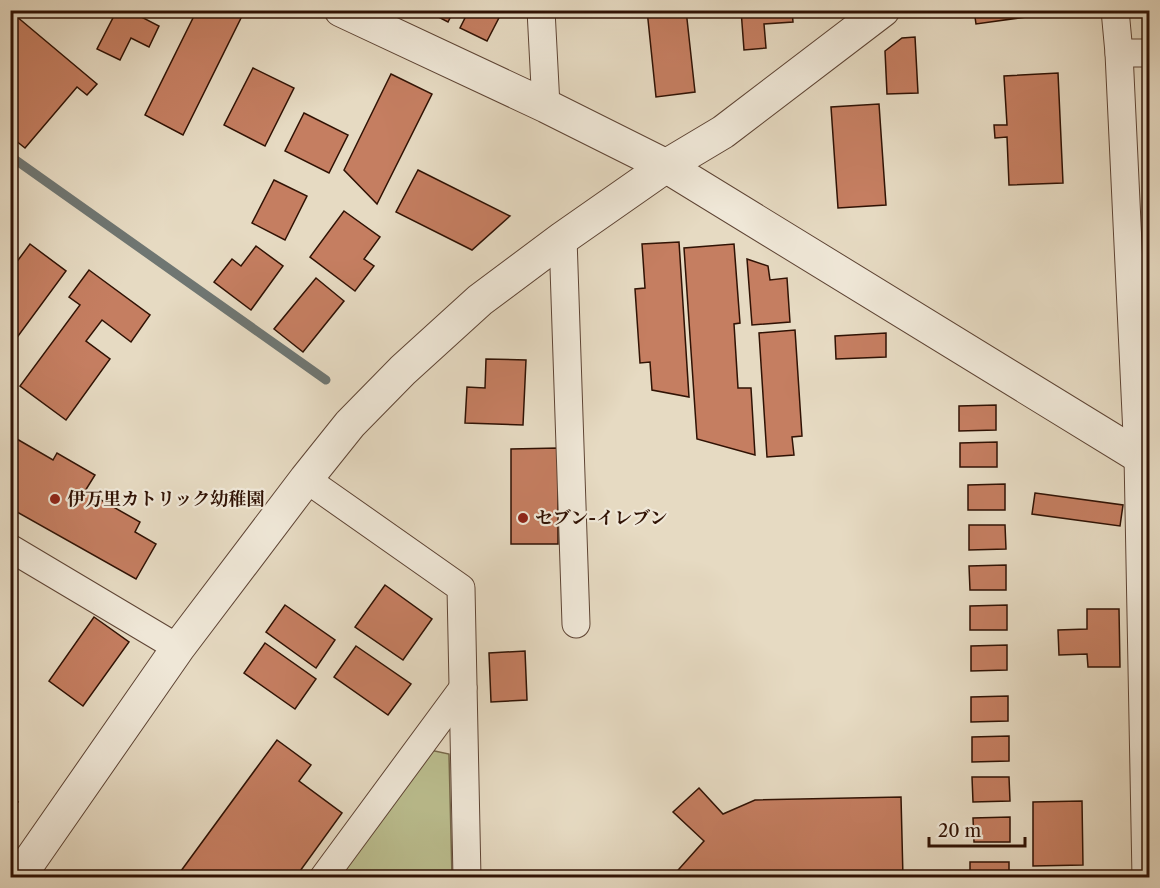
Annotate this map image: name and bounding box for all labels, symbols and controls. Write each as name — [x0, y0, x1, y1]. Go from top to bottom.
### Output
place label: 伊万里カトリック幼稚園 — [67, 488, 264, 510]
marker: 伊万里カトリック幼稚園 — [48, 492, 62, 506]
place label: セブン-イレブン — [535, 507, 668, 529]
marker: セブン-イレブン — [516, 511, 530, 525]
scale bar — [929, 810, 1025, 848]
text: 20 m — [938, 820, 982, 842]

